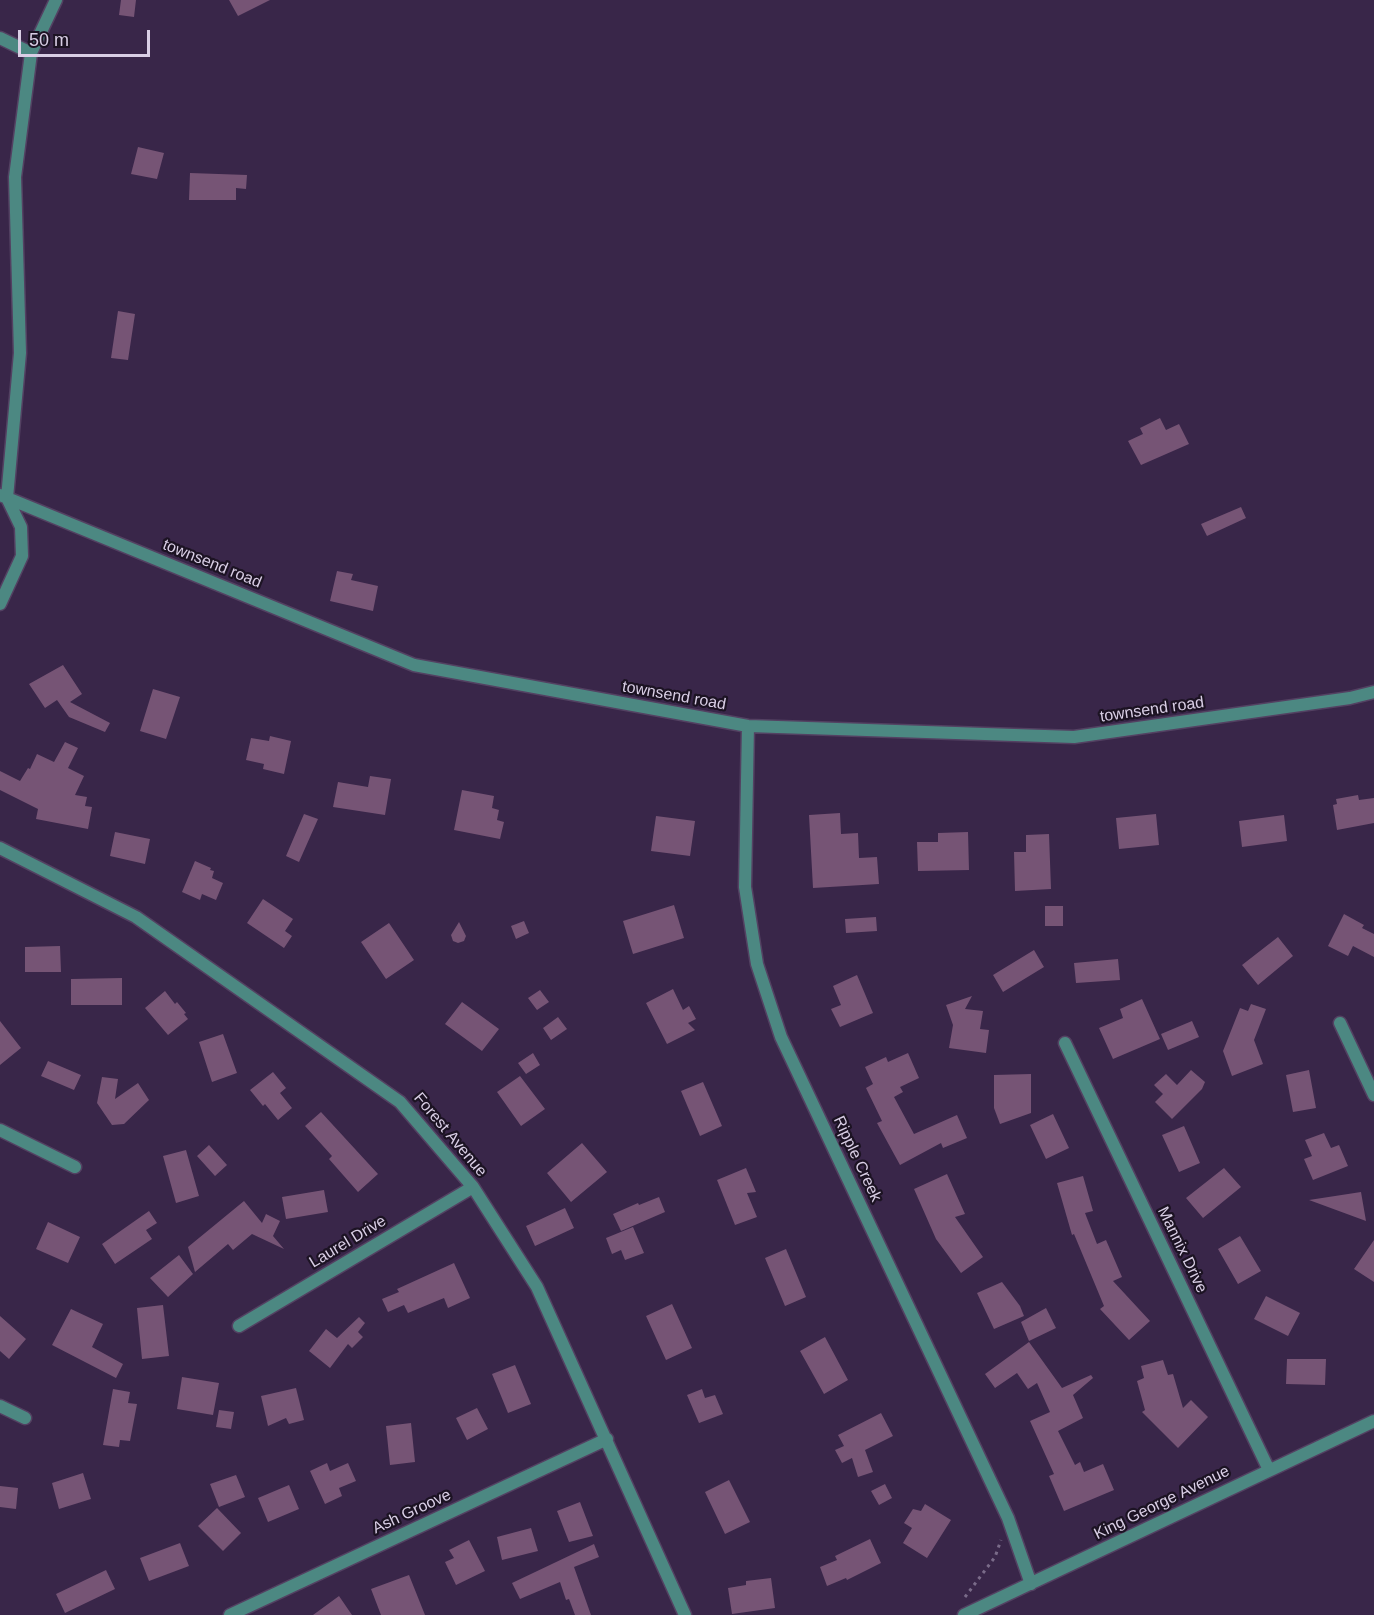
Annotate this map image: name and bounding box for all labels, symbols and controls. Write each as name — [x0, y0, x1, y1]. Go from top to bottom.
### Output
scale bar — [21, 18, 153, 56]
text: 50 m — [29, 30, 69, 50]
street label: townsend road — [160, 535, 264, 593]
street label: townsend road — [621, 677, 727, 715]
street label: townsend road — [1099, 693, 1205, 727]
street label: Forest Avenue — [409, 1089, 491, 1181]
street label: Ripple Creek — [829, 1113, 885, 1205]
street label: Mannix Drive — [1153, 1204, 1211, 1296]
street label: Laurel Drive — [306, 1212, 390, 1272]
street label: King George Avenue — [1091, 1462, 1233, 1544]
street label: Ash Groove — [370, 1485, 454, 1539]

